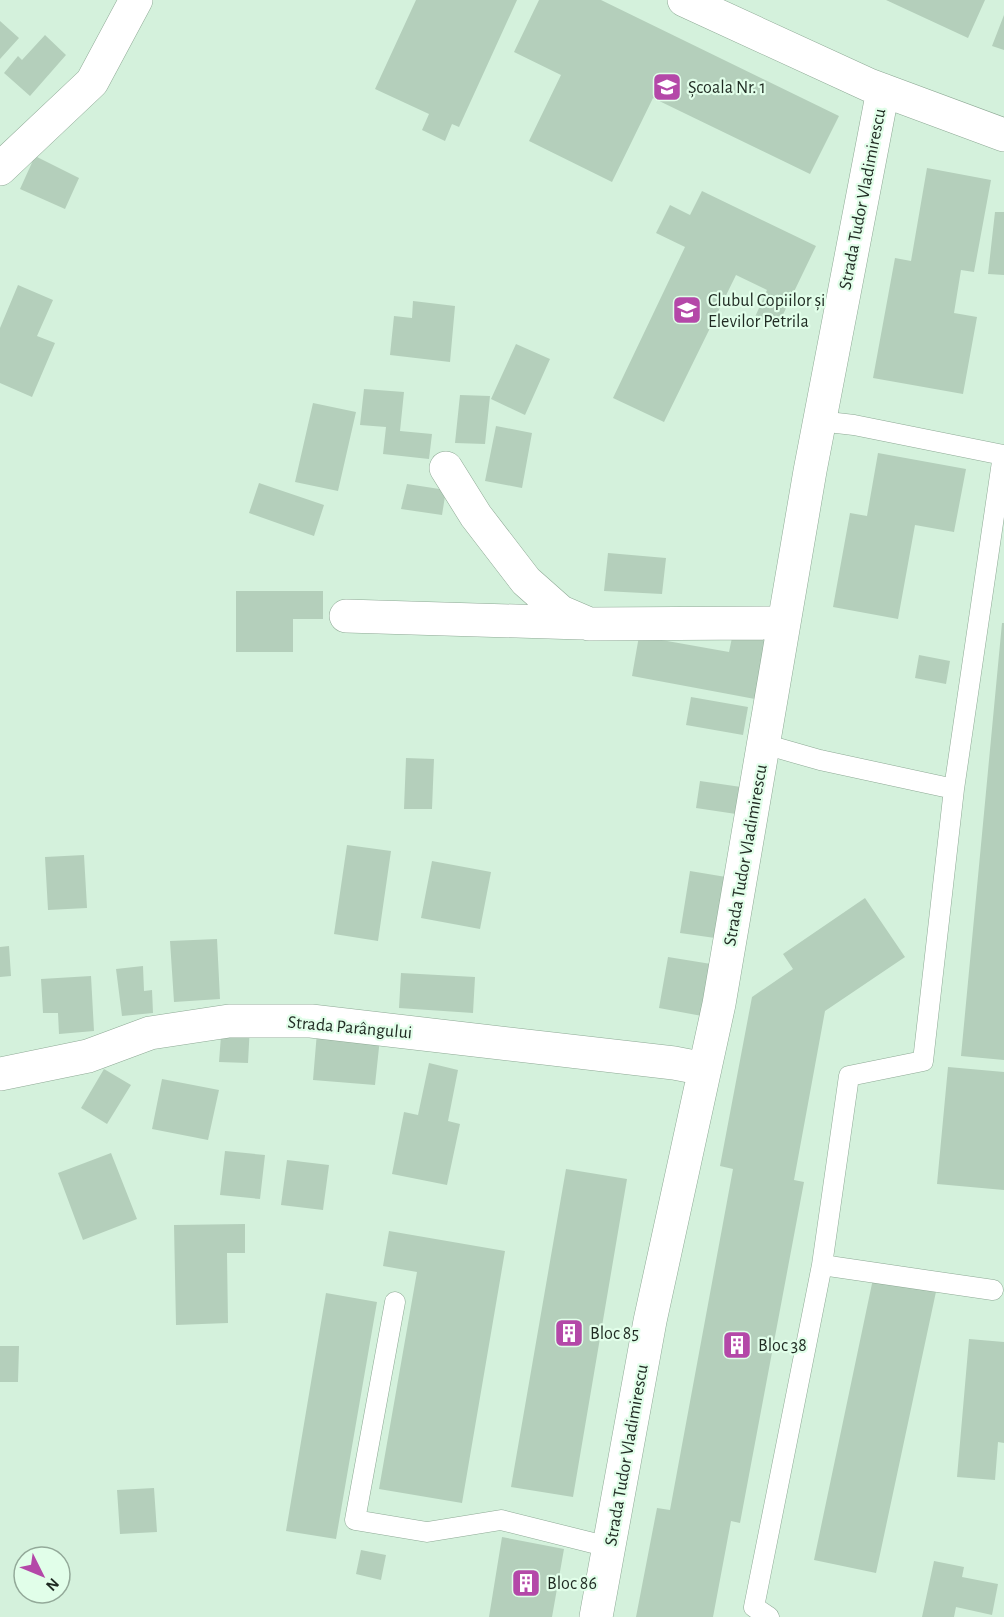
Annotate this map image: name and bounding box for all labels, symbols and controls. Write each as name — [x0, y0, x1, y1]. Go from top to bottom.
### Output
school or university icon: Școala Nr. 1 — [651, 71, 683, 103]
place label: Școala Nr. 1 — [688, 79, 766, 98]
street label: Strada Tudor Vladimirescu — [837, 107, 889, 291]
place label: Clubul Copiilor și Elevilor Petrila — [708, 292, 825, 331]
school or university icon: Clubul Copiilor și Elevilor Petrila — [671, 294, 703, 326]
street label: Strada Tudor Vladimirescu — [721, 763, 771, 947]
street label: Strada Parângului — [287, 1014, 413, 1042]
building icon: Bloc 85 — [553, 1317, 585, 1349]
place label: Bloc 85 — [590, 1325, 639, 1343]
building icon: Bloc 38 — [721, 1329, 753, 1361]
place label: Bloc 38 — [758, 1337, 807, 1355]
street label: Strada Tudor Vladimirescu — [602, 1363, 652, 1547]
north arrow — [12, 1545, 72, 1605]
building icon: Bloc 86 — [510, 1567, 542, 1599]
text: N — [43, 1575, 62, 1594]
place label: Bloc 86 — [547, 1575, 597, 1593]

